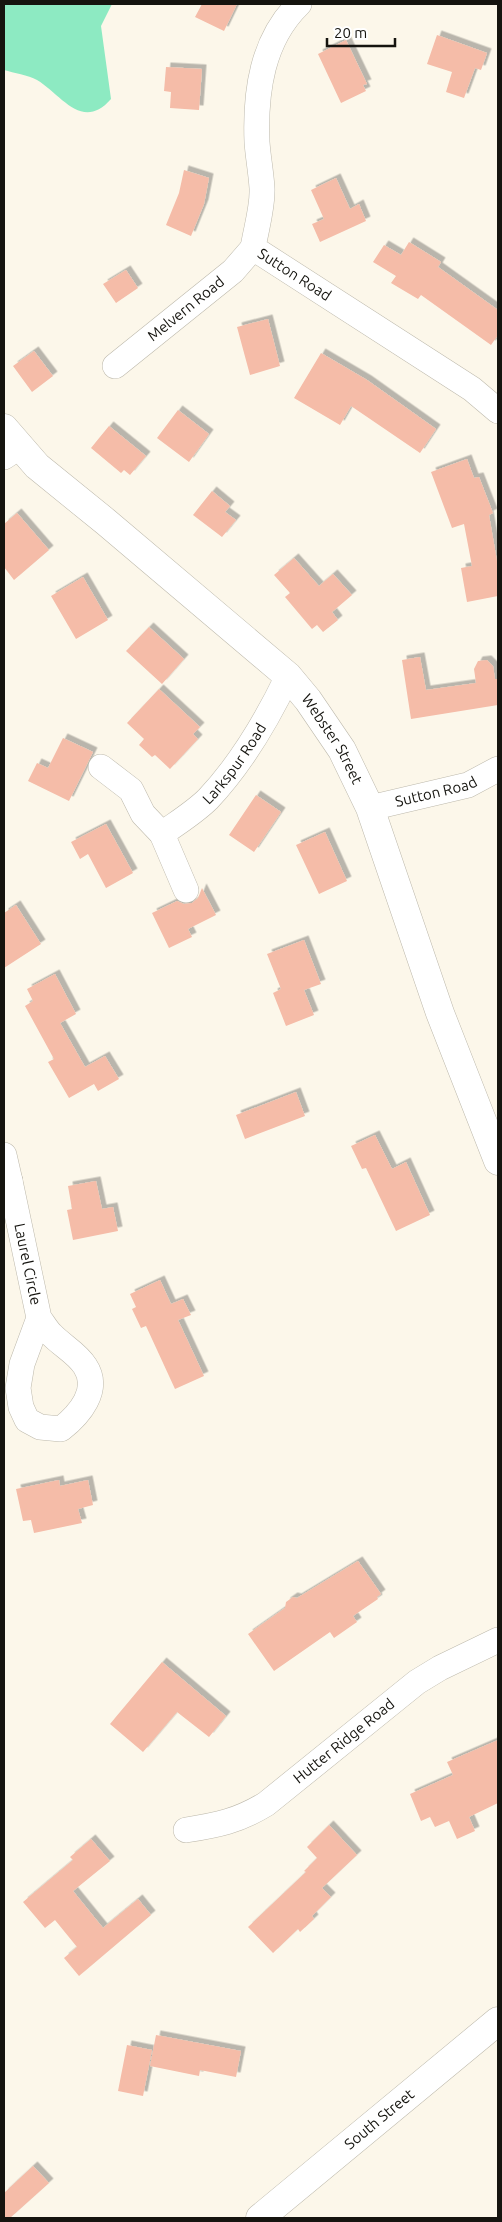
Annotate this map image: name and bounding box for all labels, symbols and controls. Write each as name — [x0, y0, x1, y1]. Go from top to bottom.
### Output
scale bar — [327, 15, 394, 47]
text: 20 m — [334, 24, 367, 41]
street label: Sutton Road — [255, 244, 334, 304]
street label: Melvern Road — [144, 273, 227, 344]
street label: Webster Street — [299, 691, 366, 787]
street label: Larkspur Road — [199, 720, 269, 807]
street label: Sutton Road — [393, 773, 480, 810]
street label: Laurel Circle — [11, 1222, 45, 1306]
street label: Hutter Ridge Road — [290, 1695, 398, 1787]
street label: South Street — [341, 2085, 417, 2152]

